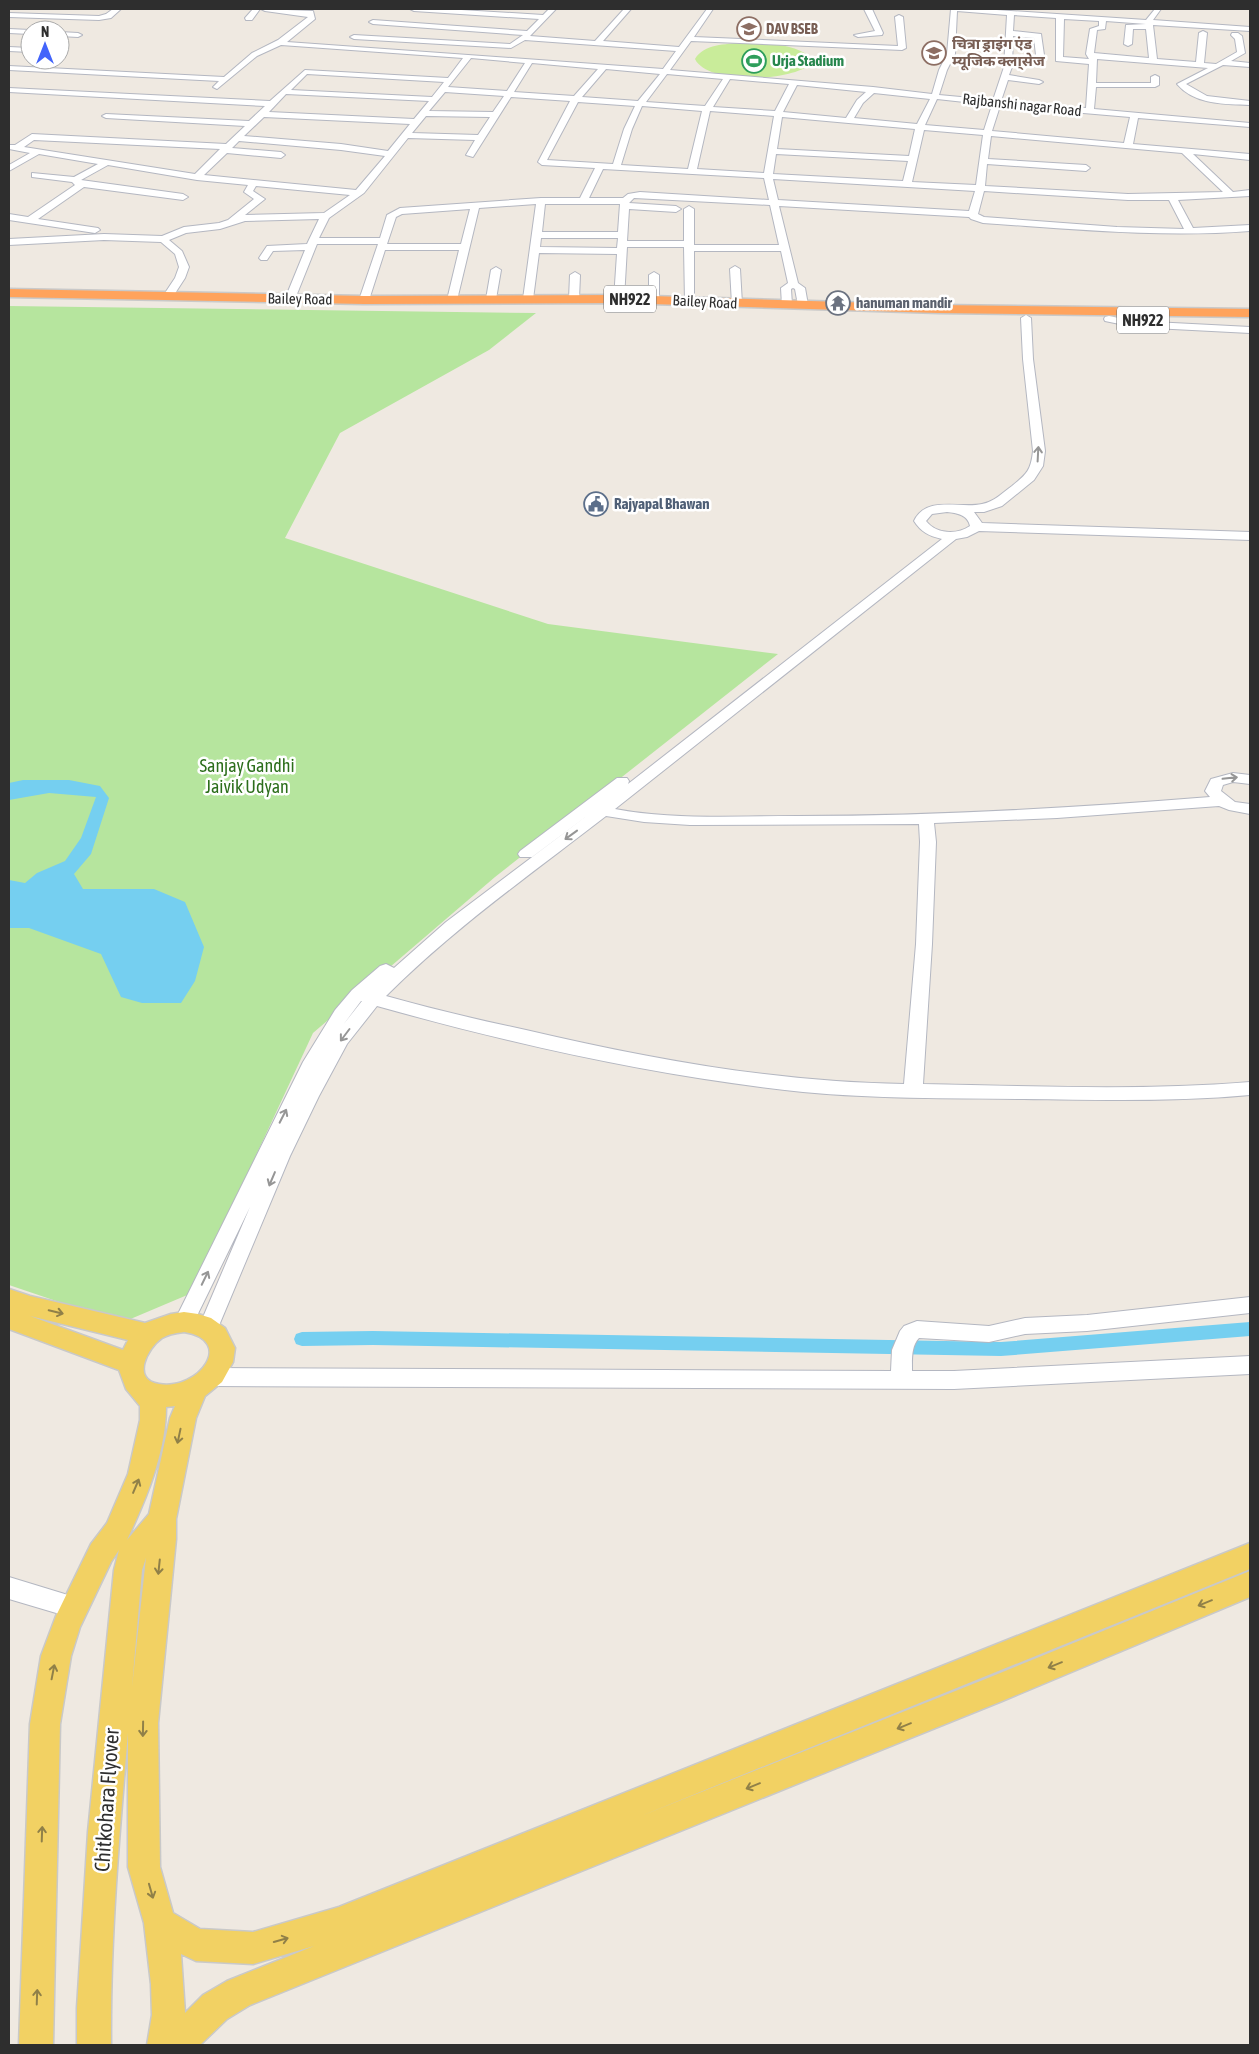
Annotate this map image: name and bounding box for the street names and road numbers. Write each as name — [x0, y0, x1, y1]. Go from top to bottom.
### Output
street label: Rajbanshi nagar Road — [962, 90, 1083, 119]
road number: NH922 — [604, 286, 656, 312]
street label: Bailey Road — [267, 289, 333, 308]
street label: Bailey Road — [672, 291, 738, 312]
road number: NH922 — [1117, 306, 1169, 334]
street label: Chitkohara Flyover — [89, 1727, 123, 1872]

